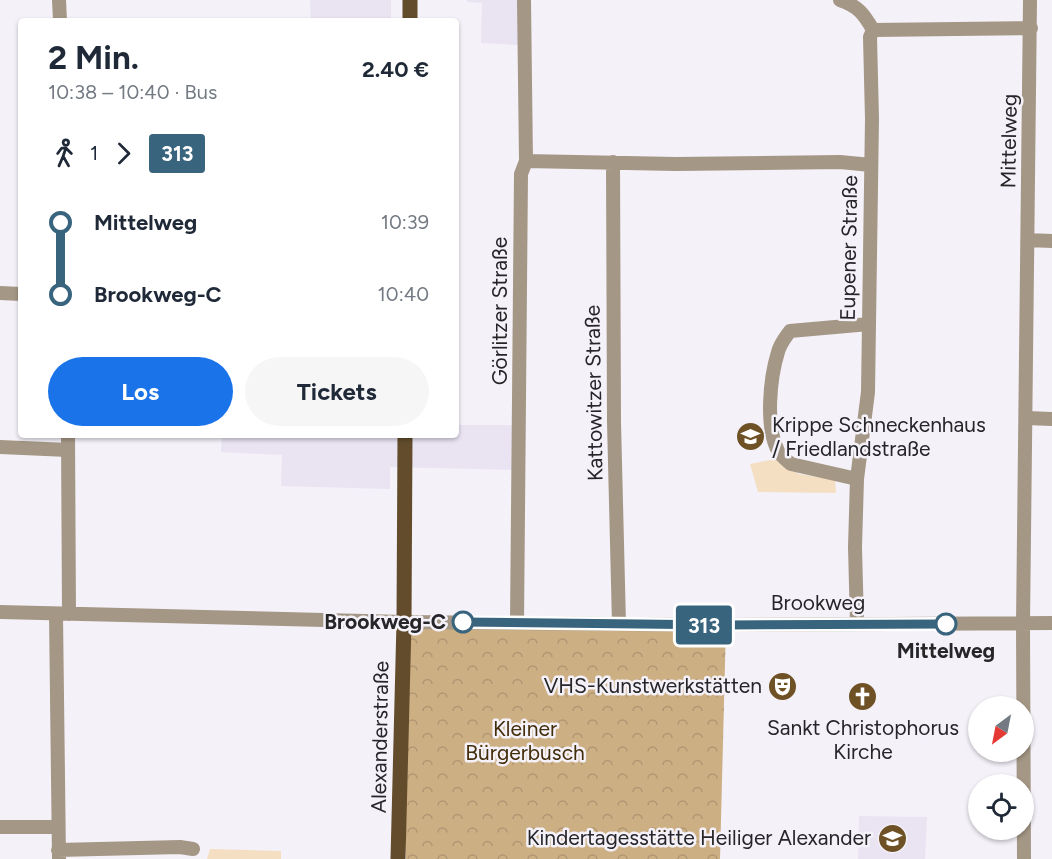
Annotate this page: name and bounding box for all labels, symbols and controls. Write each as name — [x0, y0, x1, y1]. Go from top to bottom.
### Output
text: 2 Min. — [48, 38, 139, 77]
text: 2.40 € — [362, 56, 429, 83]
text: 10:38 – 10:40 · Bus — [48, 80, 217, 104]
street label: Mittelweg — [995, 93, 1022, 188]
icon: walk — [48, 137, 81, 170]
icon: forward — [107, 137, 140, 170]
text: 1 — [90, 141, 98, 165]
text: 313 — [161, 141, 193, 166]
street label: Eupener Straße — [835, 175, 862, 321]
text: Mittelweg — [94, 209, 197, 236]
text: 10:39 — [381, 210, 429, 234]
street label: Görlitzer Straße — [487, 237, 512, 385]
text: Brookweg-C — [94, 281, 222, 308]
text: 10:40 — [378, 282, 429, 306]
street label: Kattowitzer Straße — [579, 305, 608, 481]
button: Los — [48, 357, 233, 426]
button: Tickets — [245, 357, 429, 426]
place label: Krippe Schneckenhaus / Friedlandstraße — [772, 412, 986, 461]
school or university icon: Krippe Schneckenhaus / Friedlandstraße — [735, 421, 767, 453]
street label: Brookweg — [771, 590, 865, 615]
line badge: 313 — [670, 606, 738, 644]
place label: Brookweg-C — [324, 609, 446, 634]
marker: Brookweg-C — [452, 611, 474, 633]
text: 313 — [688, 613, 720, 638]
marker: Mittelweg — [935, 613, 957, 635]
place label: Mittelweg — [897, 638, 995, 663]
street label: Alexanderstraße — [366, 661, 393, 813]
theatre icon: VHS-Kunstwerkstätten — [767, 670, 799, 702]
place label: VHS-Kunstwerkstätten — [544, 673, 762, 698]
church icon: Sankt Christophorus Kirche — [847, 681, 879, 713]
north arrow — [968, 696, 1034, 762]
map controls — [968, 696, 1034, 840]
place label: Sankt Christophorus Kirche — [767, 715, 959, 764]
park label: Kleiner Bürgerbusch — [465, 716, 585, 765]
button: locate — [968, 774, 1034, 840]
school or university icon: Kindertagesstätte Heiliger Alexander — [876, 822, 908, 854]
place label: Kindertagesstätte Heiliger Alexander — [527, 825, 871, 850]

